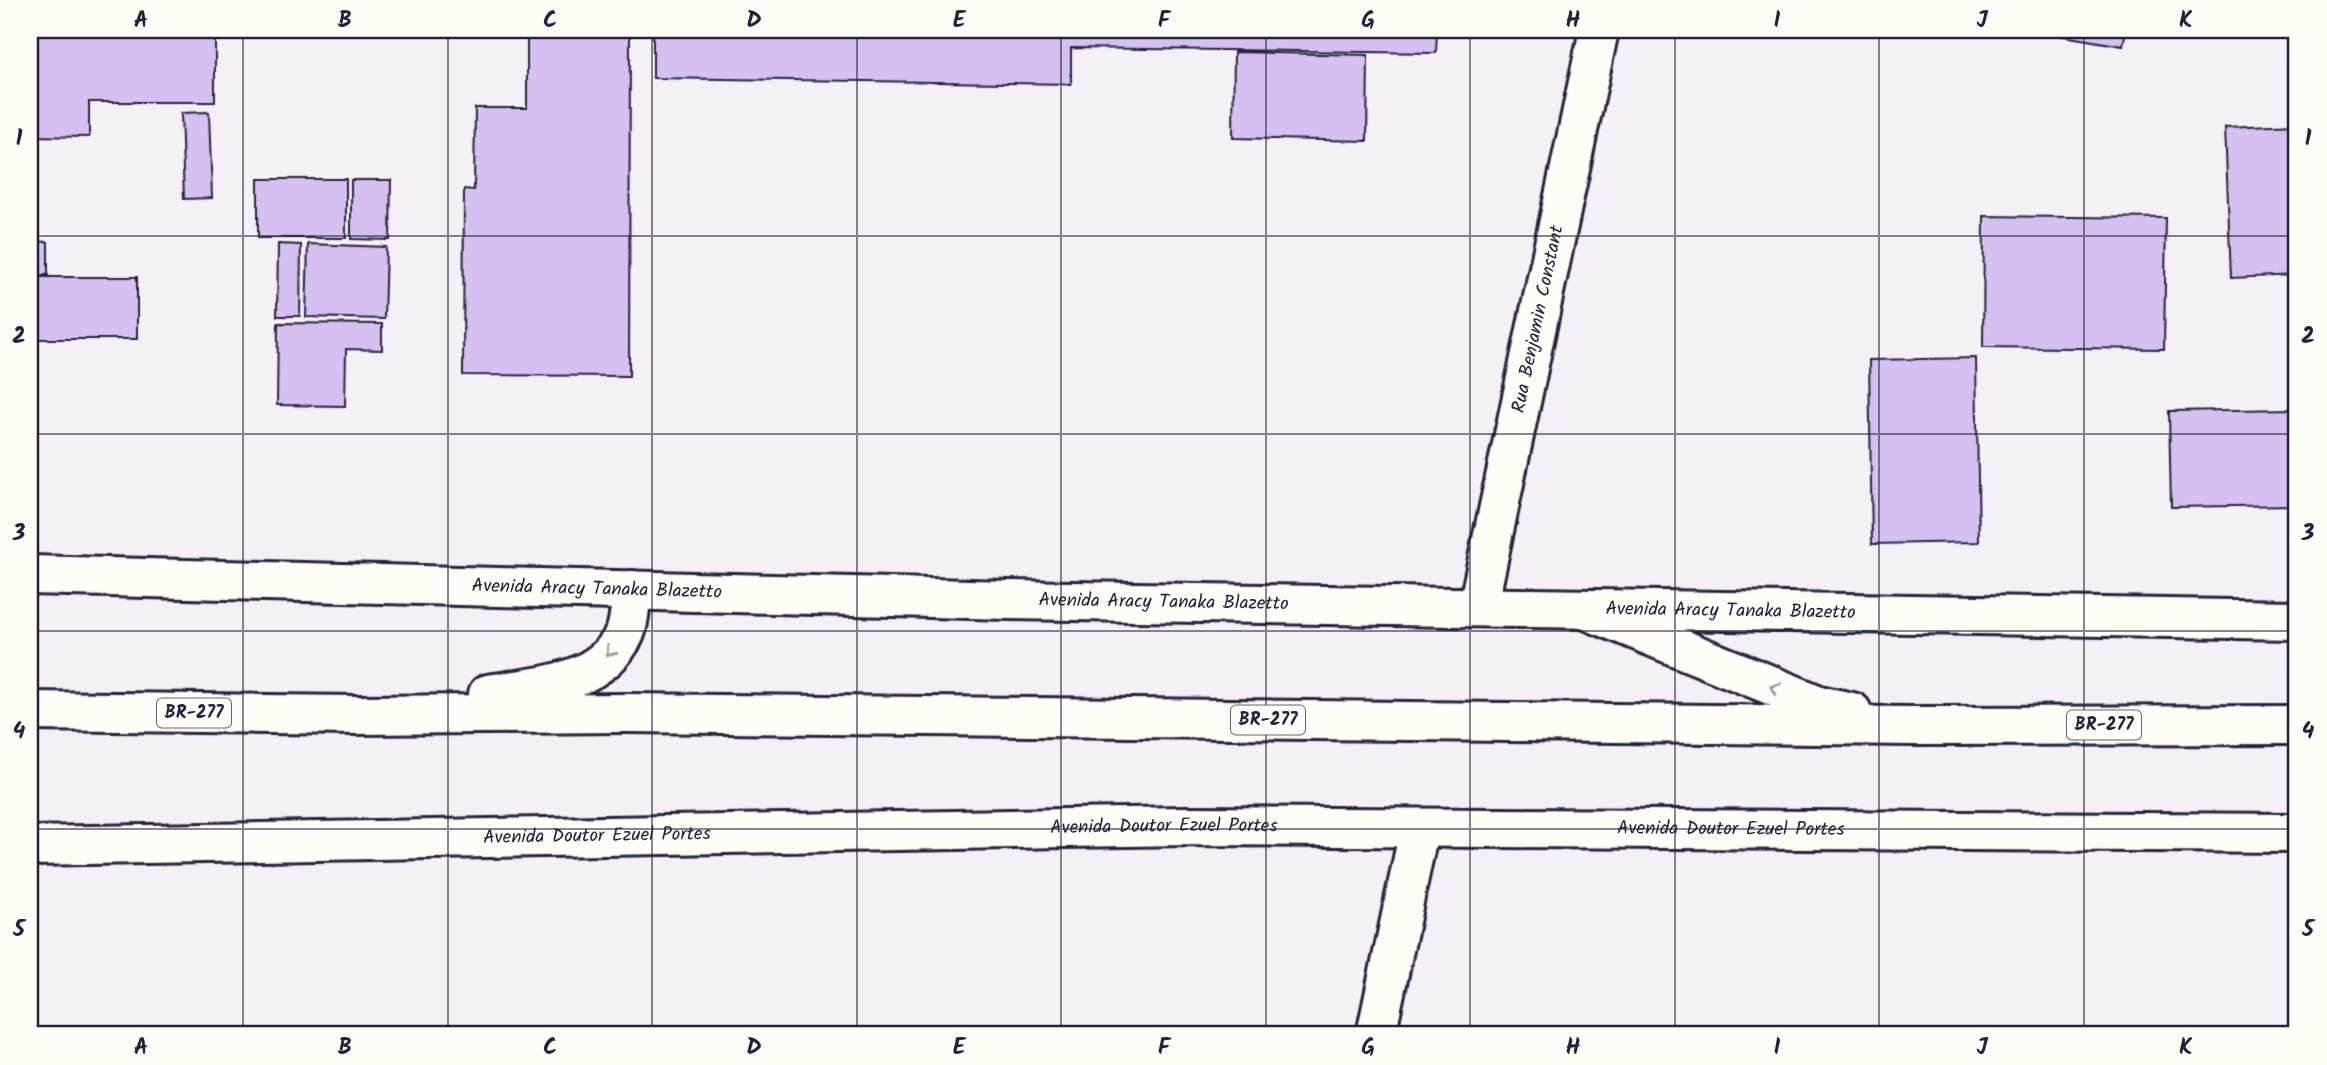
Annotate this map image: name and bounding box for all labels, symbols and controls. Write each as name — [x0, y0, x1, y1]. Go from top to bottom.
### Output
text: A — [134, 3, 148, 39]
text: B — [338, 3, 352, 39]
text: C — [543, 3, 557, 39]
text: D — [746, 3, 762, 39]
text: E — [953, 3, 967, 39]
text: F — [1158, 3, 1172, 39]
text: G — [1361, 3, 1375, 39]
text: H — [1566, 3, 1581, 39]
text: I — [1773, 3, 1781, 39]
text: J — [1976, 3, 1988, 39]
text: K — [2179, 3, 2193, 39]
text: 1 — [16, 121, 23, 157]
text: 1 — [2305, 121, 2312, 157]
street label: Rua Benjamin Constant — [1504, 222, 1573, 416]
text: 2 — [12, 319, 26, 355]
text: 2 — [2301, 319, 2315, 355]
text: 3 — [12, 516, 26, 552]
text: 3 — [2301, 516, 2315, 552]
street label: Avenida Aracy Tanaka Blazetto — [471, 571, 722, 608]
street label: Avenida Aracy Tanaka Blazetto — [1038, 585, 1289, 619]
street label: Avenida Aracy Tanaka Blazetto — [1605, 594, 1856, 628]
one-way arrow — [606, 644, 618, 657]
one-way arrow — [1770, 682, 1782, 696]
road number: BR-277 — [157, 698, 231, 728]
road number: BR-277 — [1231, 706, 1305, 734]
road number: BR-277 — [2067, 710, 2141, 740]
text: 4 — [13, 714, 26, 750]
text: 4 — [2302, 714, 2315, 750]
street label: Avenida Doutor Ezuel Portes — [1050, 811, 1278, 843]
street label: Avenida Doutor Ezuel Portes — [1617, 814, 1845, 845]
street label: Avenida Doutor Ezuel Portes — [483, 819, 711, 853]
text: 5 — [12, 912, 27, 948]
text: 5 — [2301, 912, 2316, 948]
text: A — [134, 1030, 148, 1065]
text: B — [338, 1030, 352, 1065]
text: C — [543, 1030, 557, 1065]
text: D — [746, 1030, 762, 1065]
text: E — [953, 1030, 967, 1065]
text: F — [1158, 1030, 1172, 1065]
text: G — [1361, 1030, 1375, 1065]
text: H — [1566, 1030, 1581, 1065]
text: I — [1773, 1030, 1781, 1065]
text: J — [1976, 1030, 1988, 1065]
text: K — [2179, 1030, 2193, 1065]

